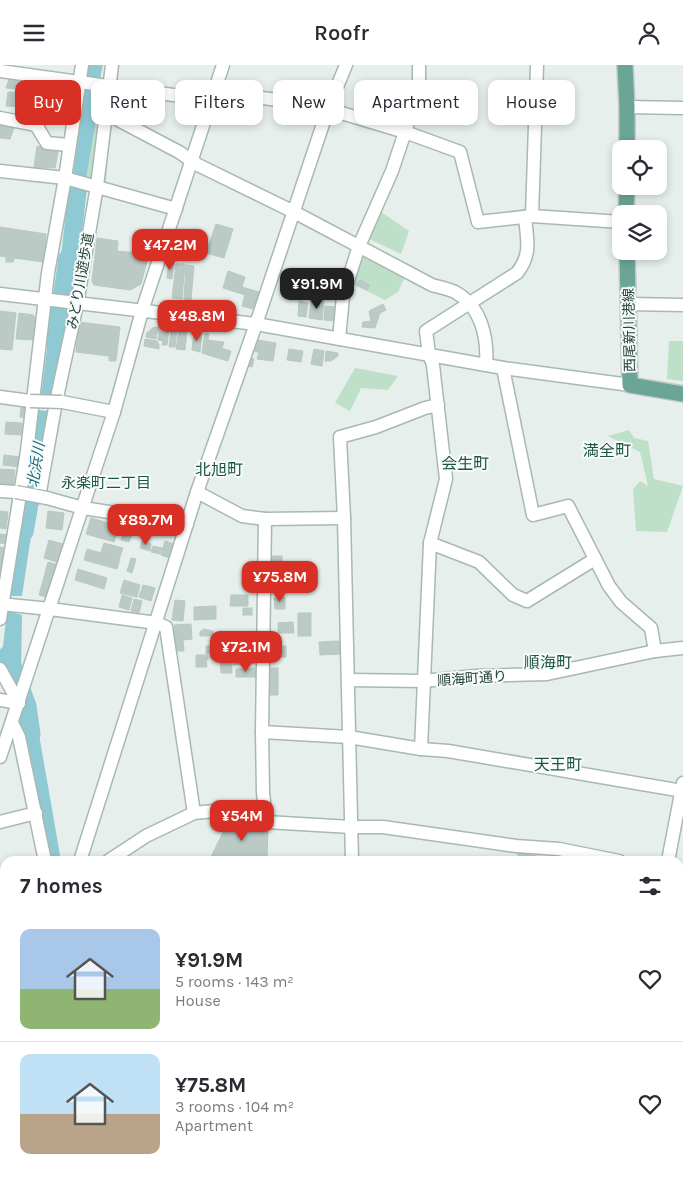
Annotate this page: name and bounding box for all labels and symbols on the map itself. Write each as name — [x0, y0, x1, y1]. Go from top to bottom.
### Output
pin: ¥47.2M — [129, 229, 211, 271]
street label: みどり川遊歩道 — [64, 231, 97, 331]
pin: ¥91.9M — [276, 267, 358, 310]
street label: 西尾新川港線 — [620, 288, 639, 372]
pin: ¥48.8M — [156, 299, 238, 342]
water label: 北浜川 — [24, 439, 49, 489]
district label: 満全町 — [583, 441, 631, 460]
district label: 会生町 — [441, 454, 489, 473]
district label: 北旭町 — [195, 460, 243, 479]
district label: 永楽町二丁目 — [61, 474, 151, 492]
pin: ¥89.7M — [105, 503, 187, 546]
pin: ¥75.8M — [239, 561, 321, 603]
pin: ¥72.1M — [205, 631, 287, 673]
district label: 順海町 — [524, 653, 572, 672]
street label: 順海町通り — [437, 668, 508, 689]
district label: 天王町 — [534, 755, 582, 774]
pin: ¥54M — [212, 799, 272, 842]

